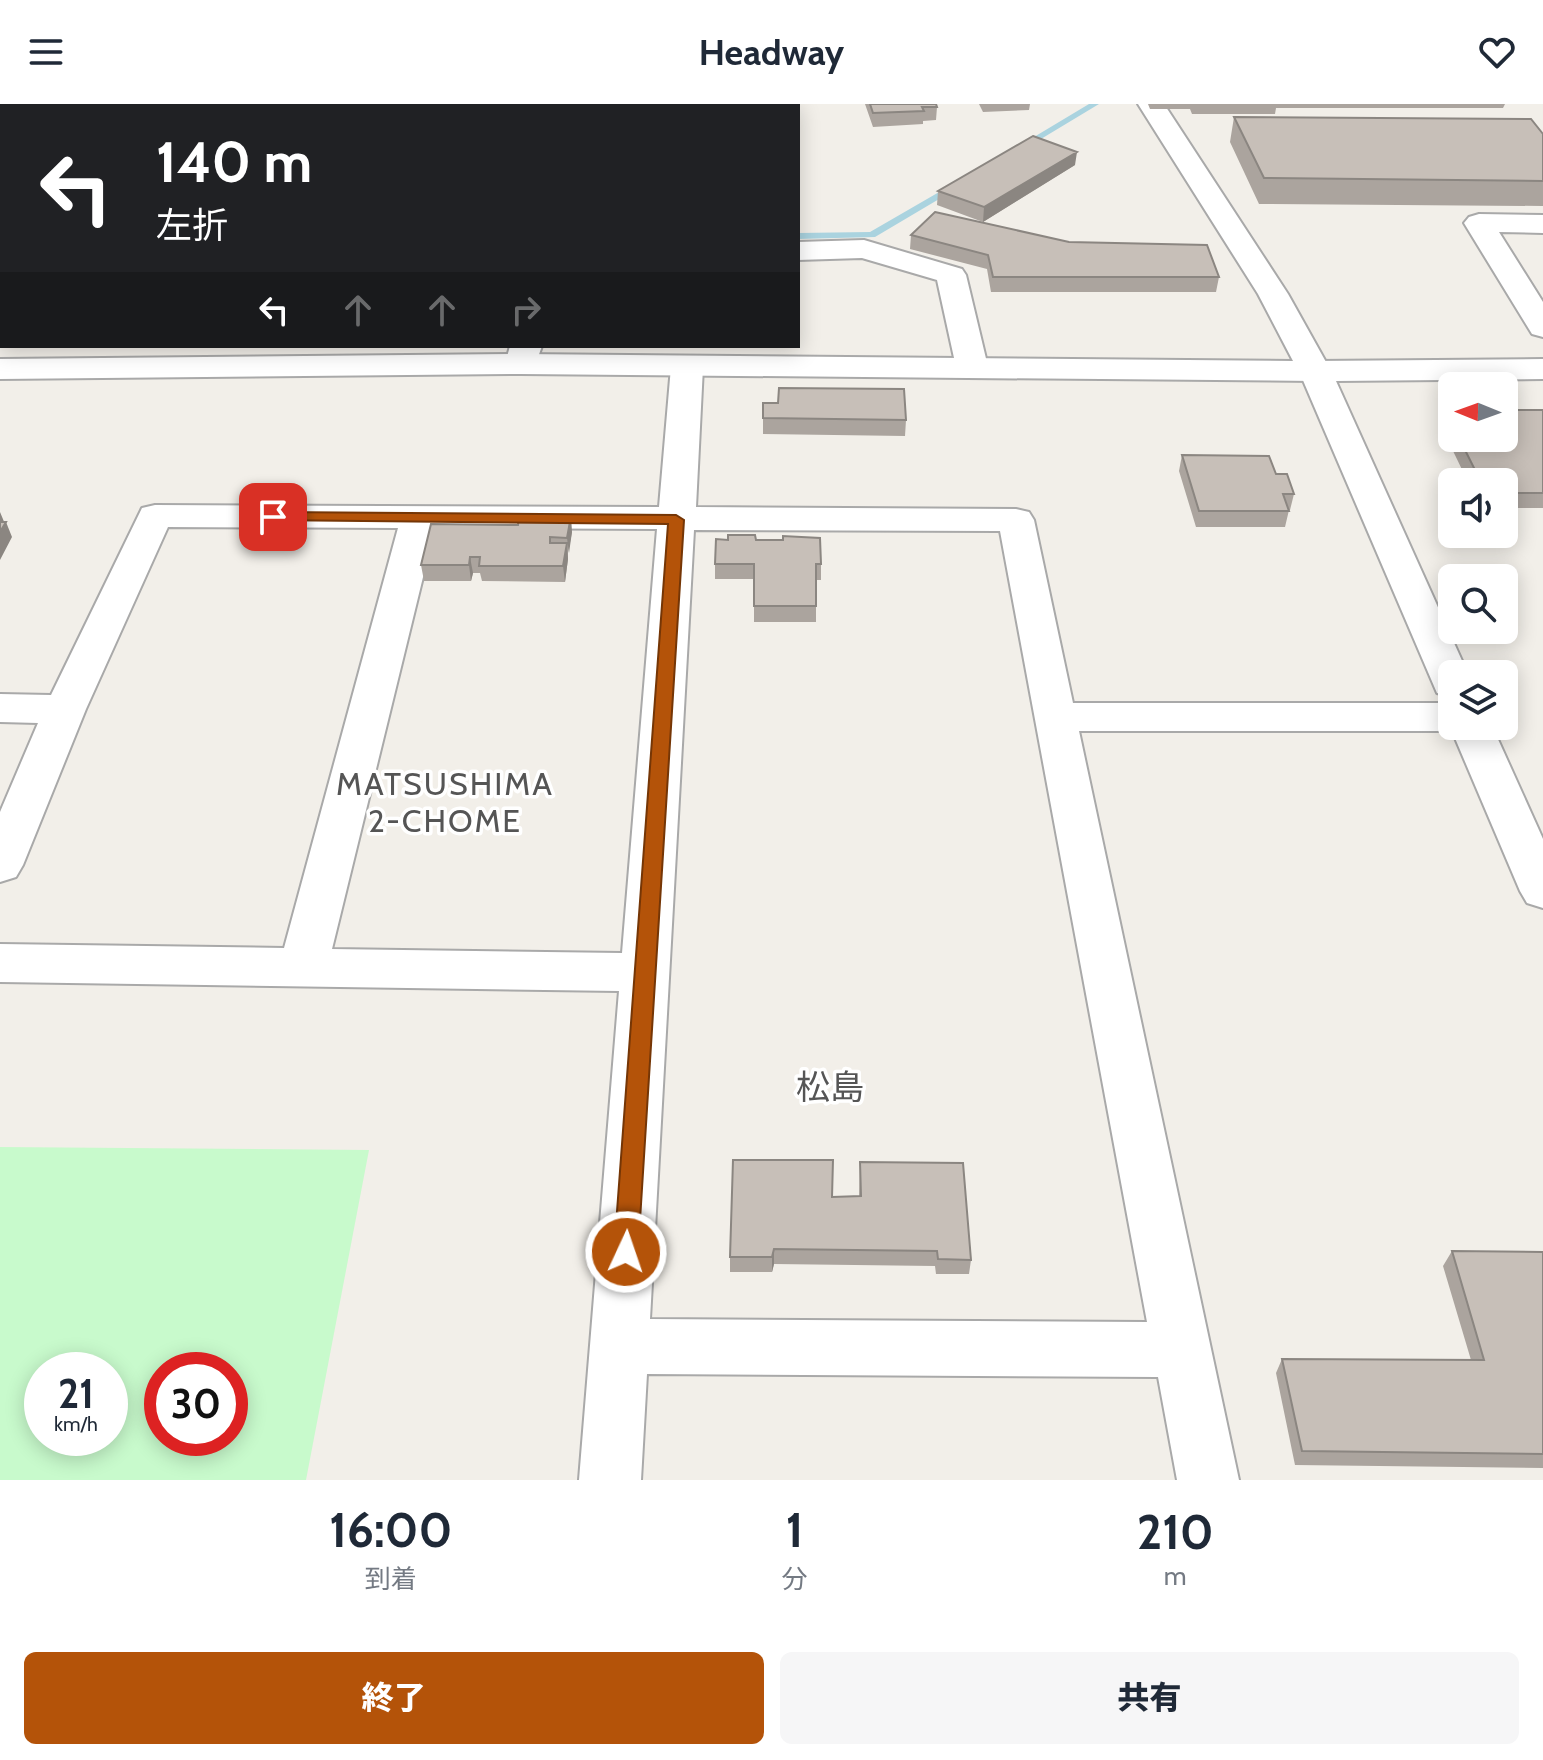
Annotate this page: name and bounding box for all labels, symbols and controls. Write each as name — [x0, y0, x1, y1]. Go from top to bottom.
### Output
icon: menu — [24, 30, 68, 74]
text: Headway — [699, 30, 844, 74]
icon: heart — [1475, 30, 1519, 74]
text: 140 m — [156, 128, 312, 196]
icon: left — [24, 136, 128, 240]
text: 左折 — [156, 203, 228, 247]
icon: left — [252, 288, 296, 332]
icon: ahead — [336, 288, 380, 332]
icon: ahead — [420, 288, 464, 332]
icon: right — [504, 288, 548, 332]
north arrow — [1438, 372, 1518, 452]
map controls — [1438, 372, 1518, 740]
button: sound — [1438, 468, 1518, 548]
pin — [239, 483, 307, 551]
icon: arrive — [251, 495, 295, 539]
button: search — [1438, 564, 1518, 644]
button: layers — [1438, 660, 1518, 740]
district label: MATSUSHIMA 2-CHOME — [336, 764, 554, 840]
district label: 松島 — [796, 1066, 864, 1108]
position arrow — [584, 1210, 668, 1294]
speed limit sign: 30 — [144, 1352, 248, 1456]
text: 21 — [58, 1369, 94, 1418]
text: km/h — [54, 1412, 98, 1436]
text: 16:00 — [329, 1501, 452, 1559]
text: 1 — [786, 1501, 803, 1559]
text: 210 — [1137, 1503, 1214, 1561]
text: m — [1164, 1560, 1187, 1592]
text: 到着 — [365, 1563, 417, 1595]
text: 分 — [782, 1563, 808, 1595]
button: 終了 — [24, 1652, 764, 1744]
button: 共有 — [780, 1652, 1519, 1744]

